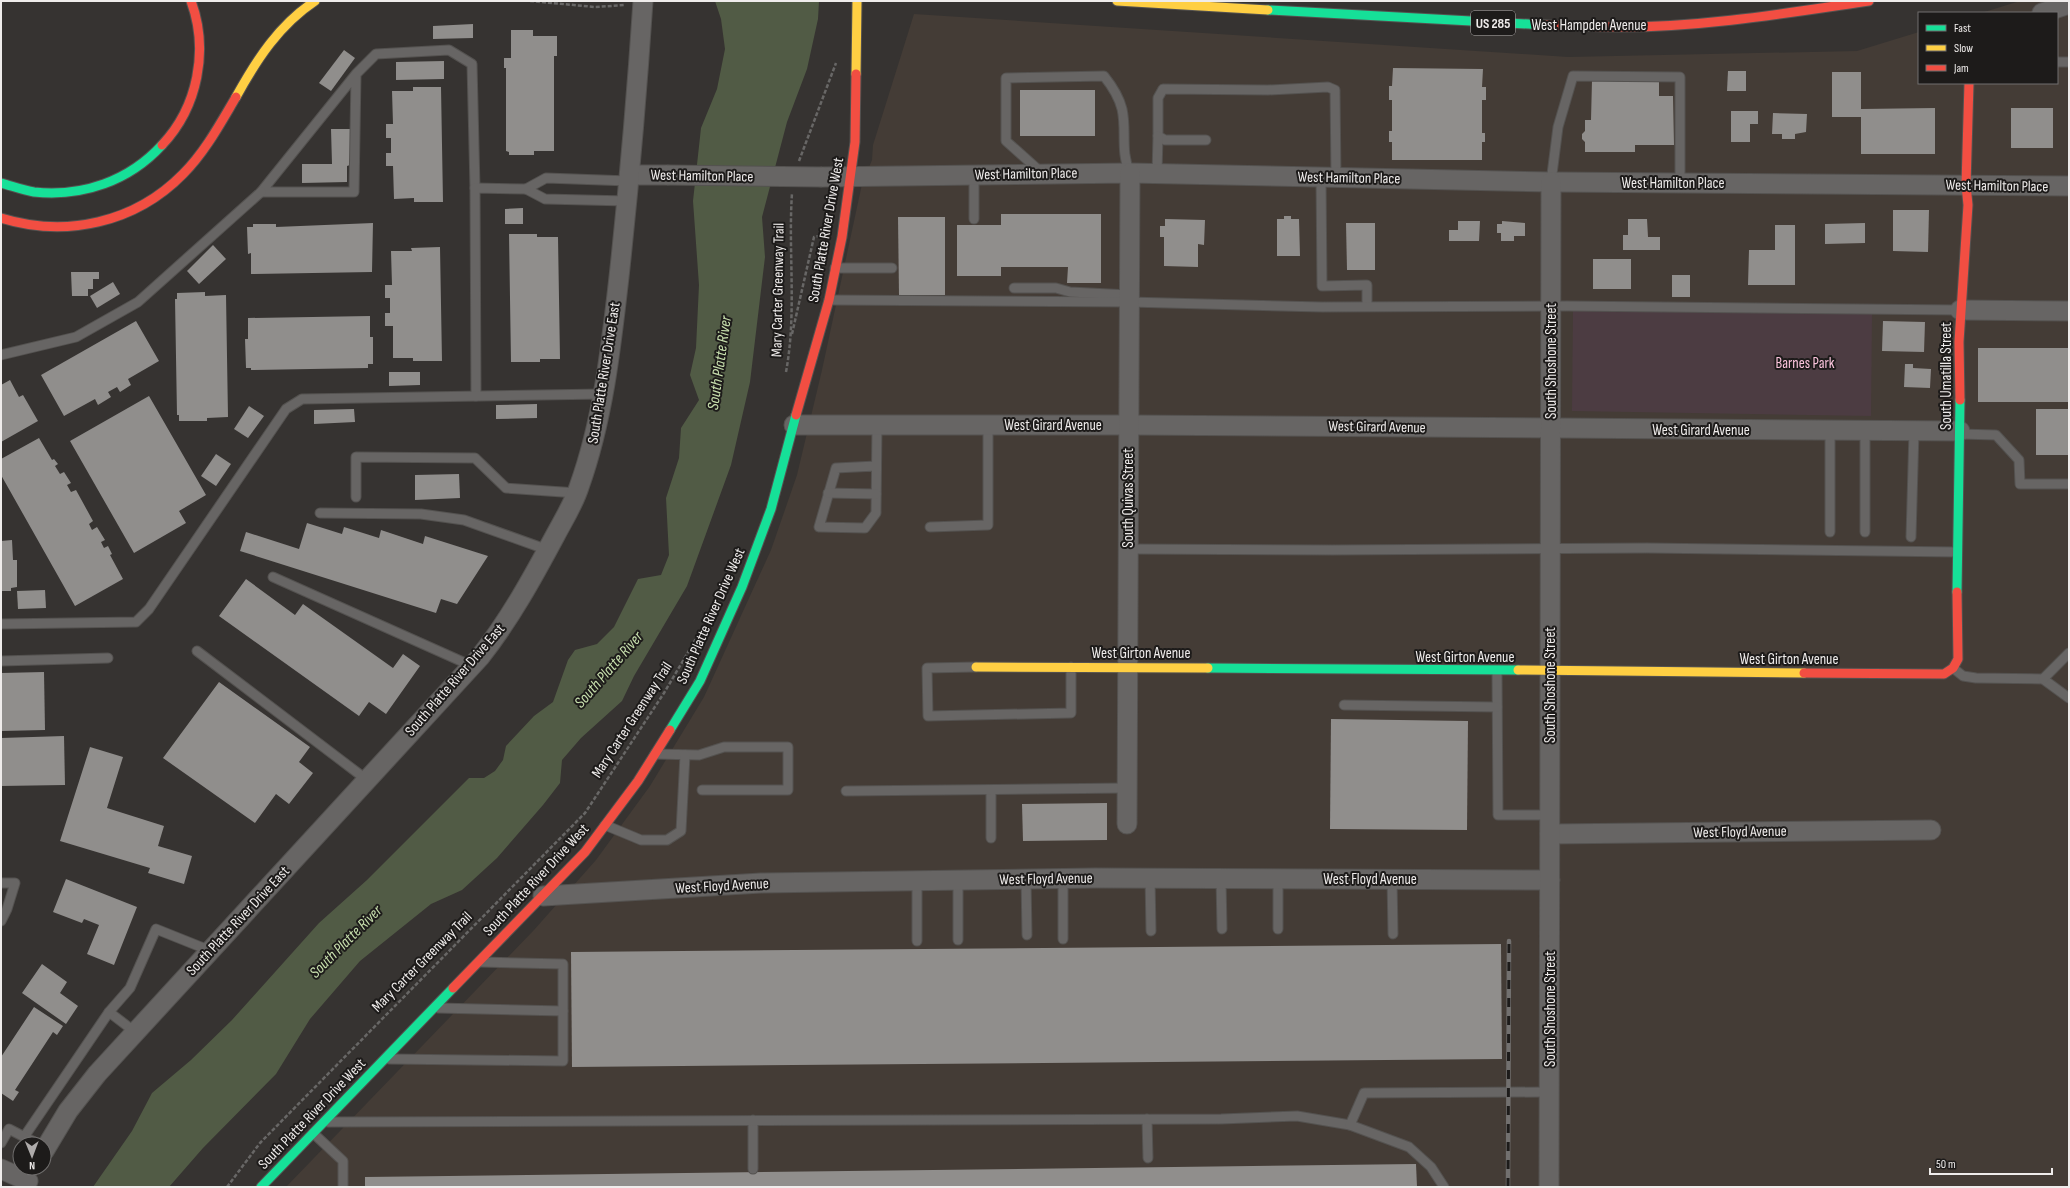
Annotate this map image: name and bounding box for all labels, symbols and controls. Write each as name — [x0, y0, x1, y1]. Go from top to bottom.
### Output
road number: US 285 — [1471, 11, 1515, 35]
legend — [1918, 12, 2058, 84]
street label: West Hampden Avenue — [1532, 16, 1646, 35]
text: Fast — [1954, 21, 1971, 36]
text: Slow — [1954, 41, 1973, 56]
text: Jam — [1953, 61, 1969, 76]
street label: South Platte River Drive West — [804, 156, 848, 304]
street label: West Hamilton Place — [974, 164, 1078, 184]
street label: West Hamilton Place — [650, 166, 754, 186]
street label: West Hamilton Place — [1297, 168, 1401, 188]
street label: West Hamilton Place — [1622, 174, 1724, 193]
street label: West Hamilton Place — [1945, 176, 2049, 196]
street label: Mary Carter Greenway Trail — [767, 223, 789, 357]
street label: South Platte River Drive East — [583, 300, 625, 445]
street label: South Shoshone Street — [1542, 303, 1561, 419]
water label: South Platte River — [704, 314, 736, 411]
street label: South Umatilla Street — [1937, 322, 1956, 430]
park label: Barnes Park — [1776, 354, 1835, 373]
street label: West Girard Avenue — [1004, 416, 1102, 435]
street label: West Girard Avenue — [1328, 417, 1426, 437]
street label: West Girard Avenue — [1652, 421, 1750, 440]
street label: South Quivas Street — [1119, 448, 1138, 548]
street label: South Platte River Drive West — [672, 545, 750, 687]
street label: South Platte River Drive East — [401, 619, 509, 740]
street label: South Shoshone Street — [1541, 627, 1560, 743]
water label: South Platte River — [571, 628, 648, 712]
street label: West Girton Avenue — [1092, 644, 1190, 663]
street label: West Girton Avenue — [1416, 648, 1514, 667]
street label: West Girton Avenue — [1740, 650, 1838, 669]
street label: Mary Carter Greenway Trail — [587, 659, 677, 781]
street label: South Platte River Drive West — [479, 820, 593, 940]
street label: West Floyd Avenue — [1693, 822, 1787, 842]
street label: South Platte River Drive East — [182, 862, 294, 980]
street label: West Floyd Avenue — [999, 869, 1093, 889]
street label: West Floyd Avenue — [1323, 870, 1417, 889]
street label: West Floyd Avenue — [675, 874, 769, 898]
water label: South Platte River — [306, 901, 387, 982]
street label: Mary Carter Greenway Trail — [368, 908, 476, 1016]
street label: South Shoshone Street — [1541, 951, 1560, 1067]
street label: South Platte River Drive West — [254, 1054, 370, 1173]
north arrow — [12, 1136, 52, 1176]
scale bar — [1930, 1150, 2052, 1176]
text: 50 m — [1936, 1157, 1956, 1172]
text: N — [29, 1159, 35, 1172]

